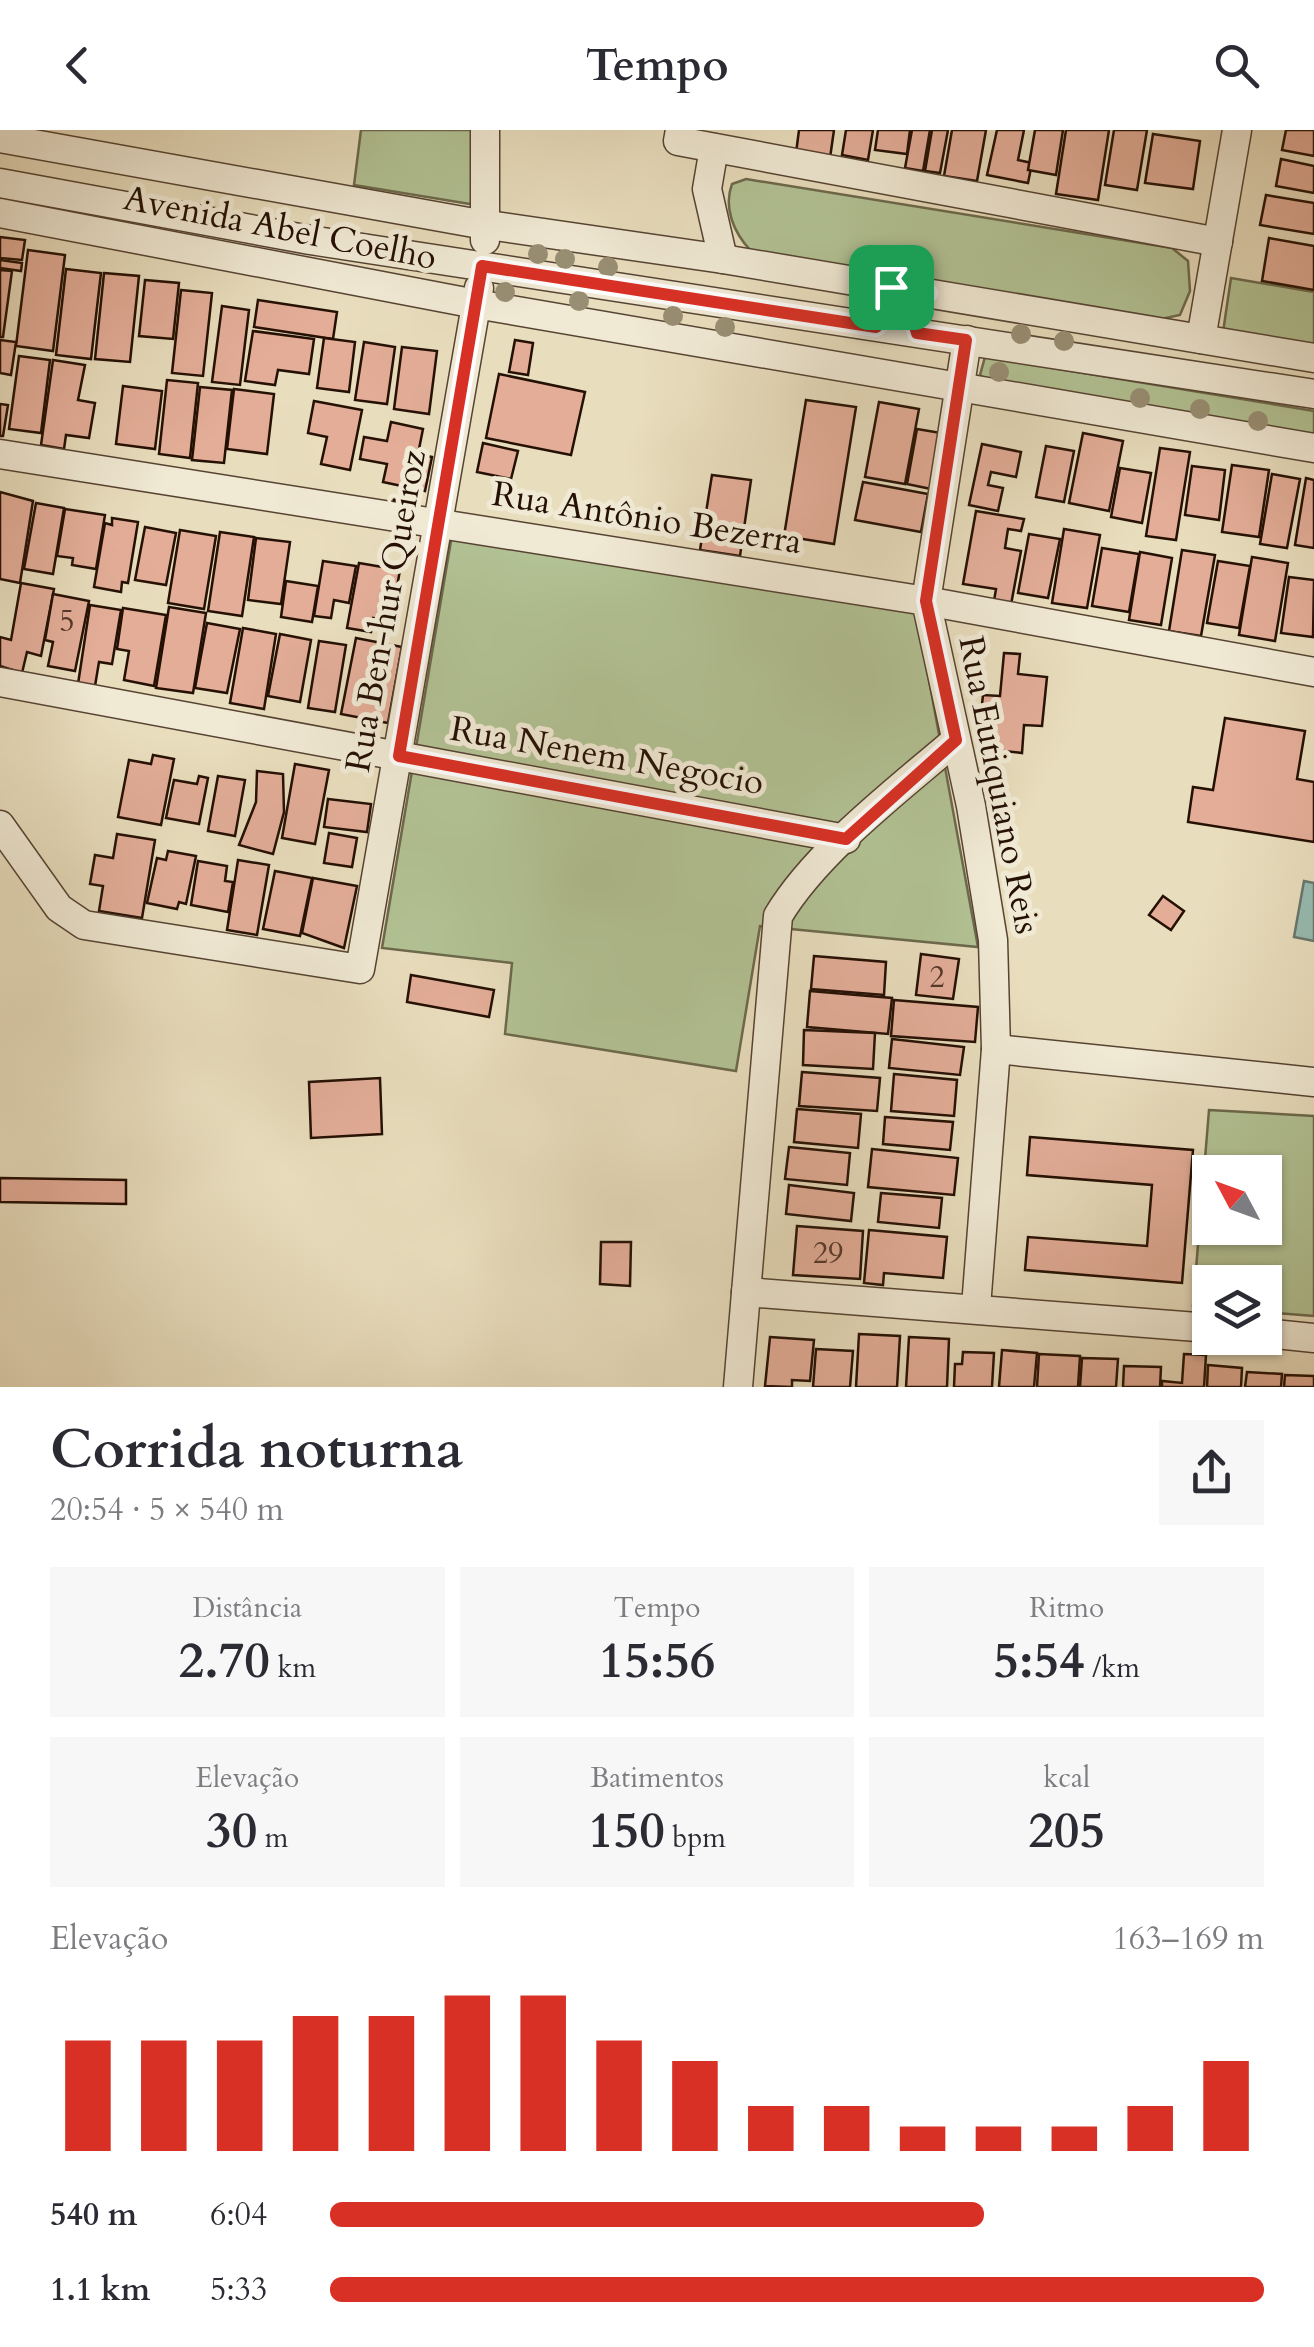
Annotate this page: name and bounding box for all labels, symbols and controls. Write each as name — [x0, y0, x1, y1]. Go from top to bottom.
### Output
text: Tempo — [586, 35, 728, 96]
icon: back — [50, 38, 105, 93]
icon: search — [1209, 38, 1264, 93]
street label: Avenida Abel Coelho — [119, 174, 441, 282]
pin — [849, 245, 934, 330]
icon: arrive — [864, 260, 919, 315]
street label: Rua Ben-hur Queiroz — [334, 446, 438, 776]
street label: Rua Antônio Bezerra — [489, 470, 805, 566]
house number: 5 — [59, 601, 75, 642]
street label: Rua Eutiquiano Reis — [947, 632, 1051, 938]
street label: Rua Nenem Negocio — [446, 705, 768, 807]
house number: 2 — [929, 957, 945, 998]
north arrow — [1192, 1155, 1282, 1245]
map controls — [1192, 1155, 1282, 1355]
house number: 29 — [813, 1233, 843, 1274]
button: layers — [1192, 1265, 1282, 1355]
text: Corrida noturna — [50, 1413, 463, 1487]
button: share — [1159, 1420, 1264, 1525]
text: 20:54 · 5 × 540 m — [50, 1488, 284, 1532]
text: Distância — [193, 1589, 302, 1627]
text: Tempo — [614, 1589, 700, 1627]
text: Ritmo — [1029, 1589, 1104, 1627]
text: 2.70 — [179, 1627, 270, 1695]
text: 15:56 — [599, 1627, 715, 1695]
text: 5:54 — [993, 1627, 1085, 1695]
text: km — [270, 1649, 316, 1687]
text: /km — [1085, 1649, 1140, 1687]
text: Elevação — [196, 1759, 299, 1797]
text: Batimentos — [590, 1759, 724, 1797]
text: kcal — [1043, 1759, 1090, 1797]
text: 30 — [206, 1797, 257, 1865]
text: 150 — [588, 1797, 665, 1865]
text: 205 — [1028, 1797, 1105, 1865]
text: m — [257, 1819, 289, 1857]
text: bpm — [665, 1819, 726, 1857]
text: Elevação — [50, 1917, 168, 1961]
text: 163–169 m — [1112, 1917, 1264, 1961]
text: 540 m — [50, 2193, 137, 2237]
text: 6:04 — [210, 2193, 267, 2237]
text: 1.1 km — [50, 2268, 150, 2312]
text: 5:33 — [210, 2268, 267, 2312]

